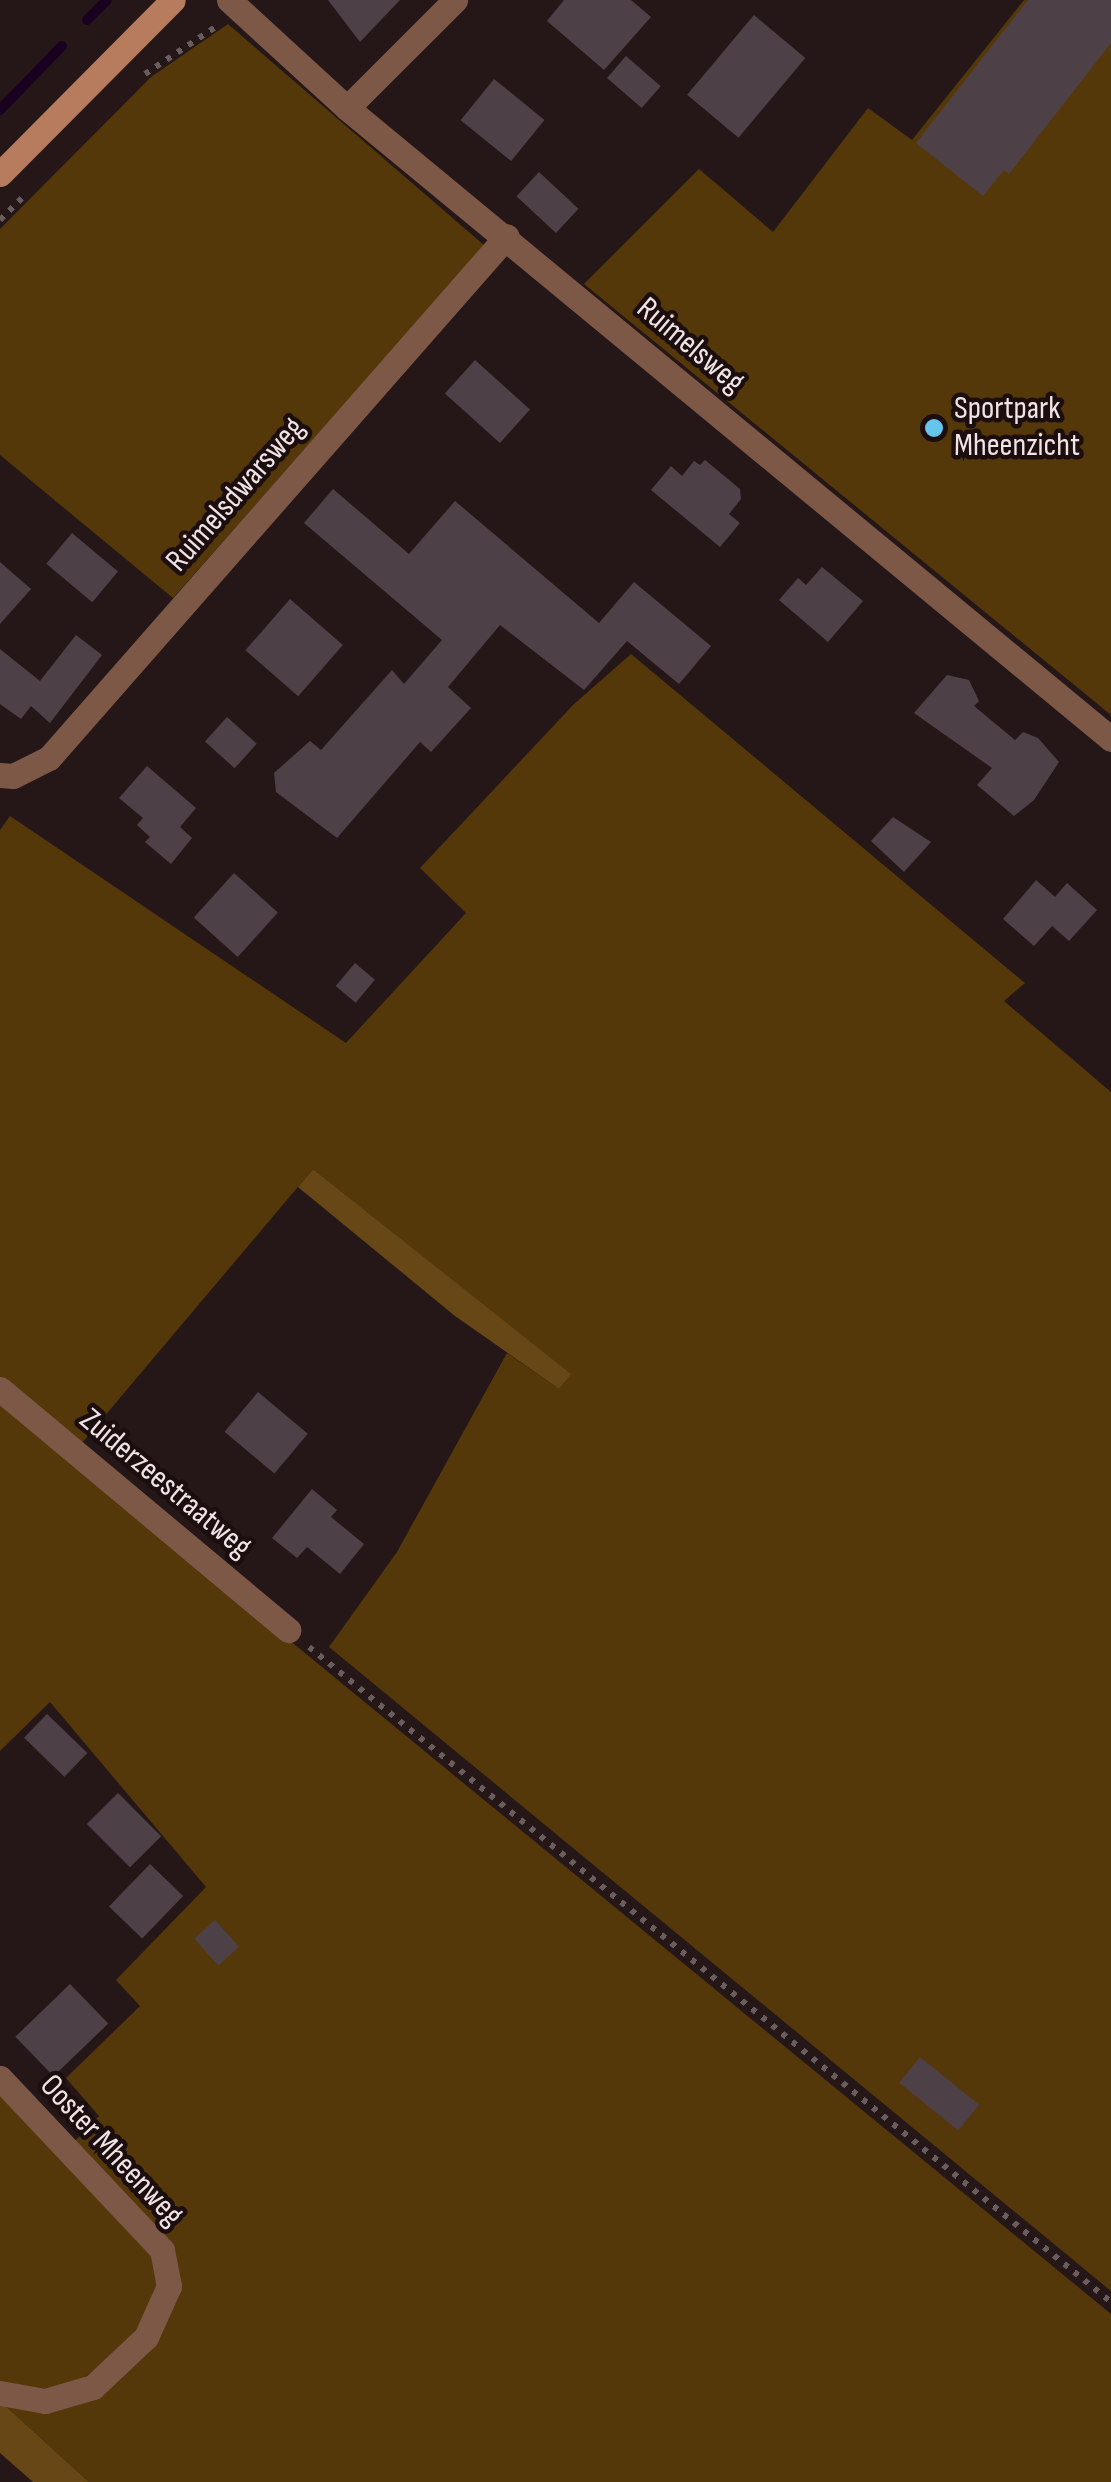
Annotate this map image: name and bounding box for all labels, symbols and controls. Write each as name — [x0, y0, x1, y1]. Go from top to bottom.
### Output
street label: Ruimelsweg — [628, 290, 752, 402]
place label: Sportpark Mheenzicht — [954, 391, 1080, 466]
street label: Ruimelsdwarsweg — [159, 410, 313, 580]
marker: Sportpark Mheenzicht — [923, 417, 945, 439]
street label: Zuiderzeestraatweg — [71, 1401, 259, 1567]
street label: Ooster Mheenweg — [31, 2067, 191, 2235]

